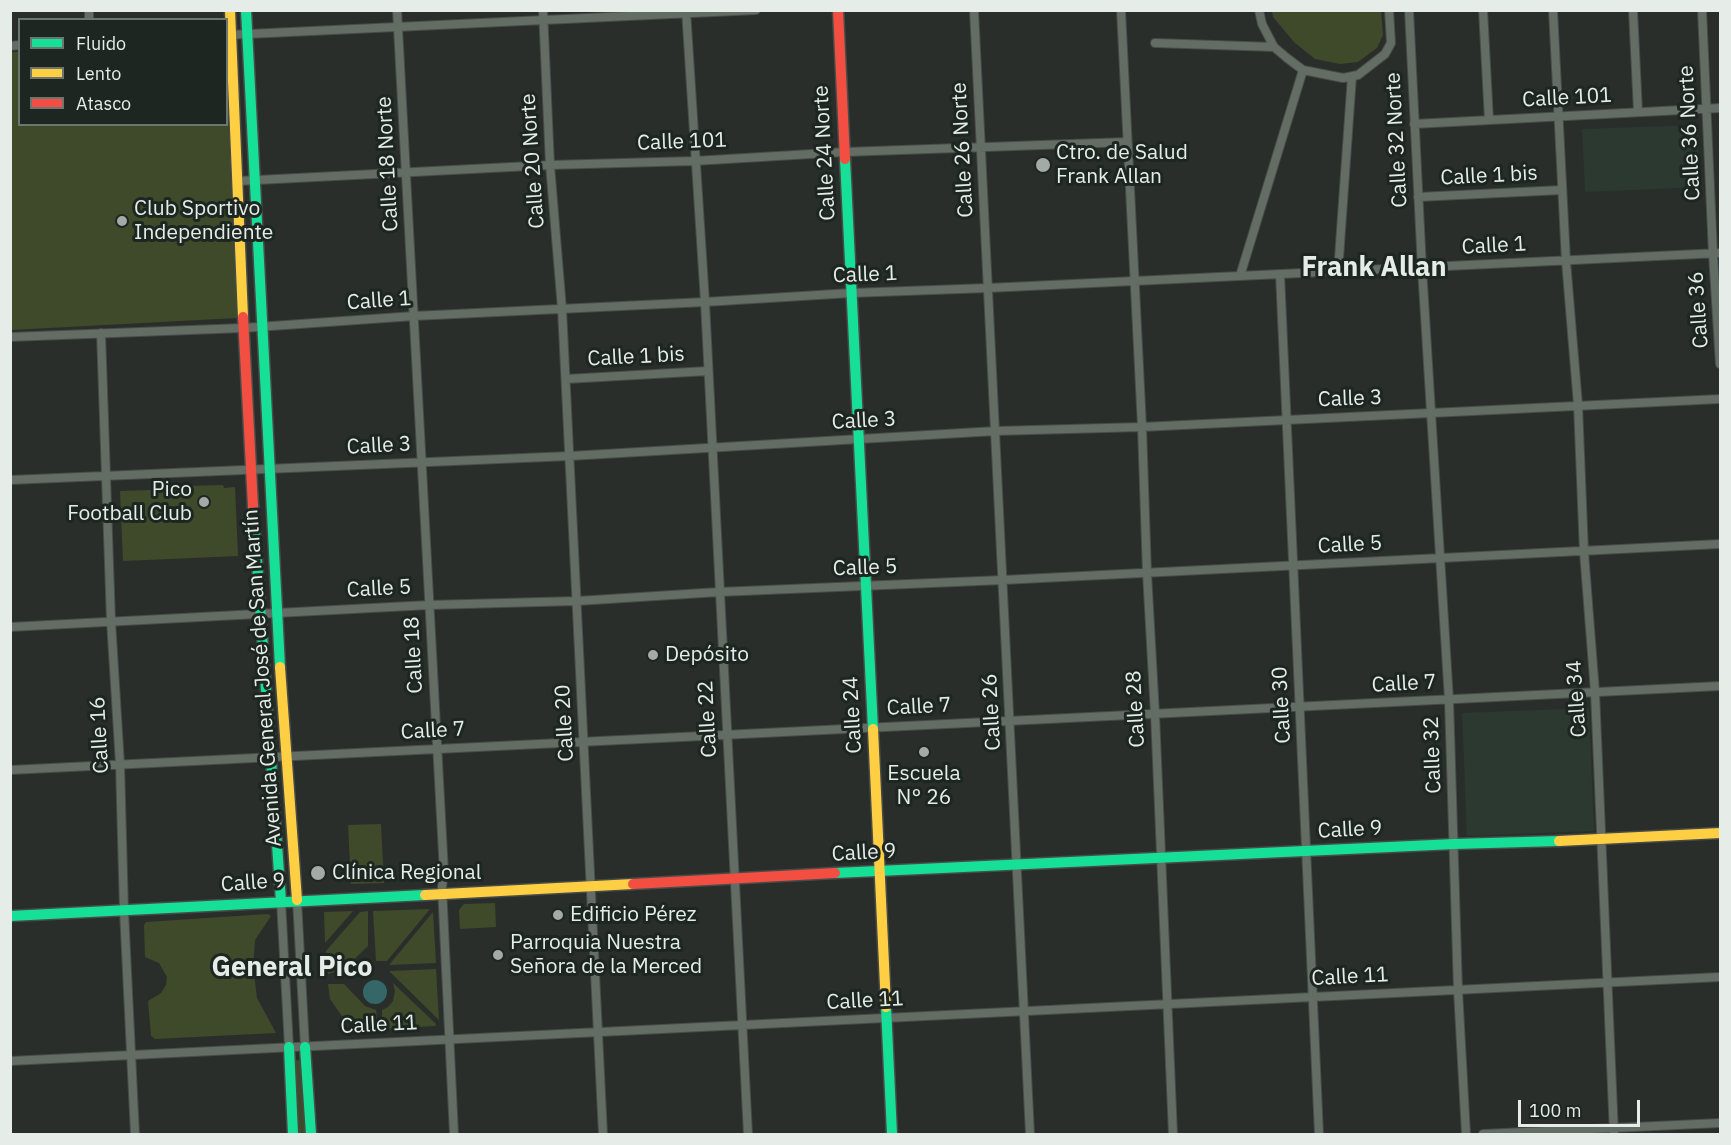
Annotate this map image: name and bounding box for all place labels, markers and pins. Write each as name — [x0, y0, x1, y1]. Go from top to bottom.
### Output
place label: Ctro. de Salud Frank Allan — [1056, 140, 1188, 190]
marker: Ctro. de Salud Frank Allan — [1034, 156, 1052, 174]
place label: Club Sportivo Independiente — [134, 196, 273, 246]
marker: Club Sportivo Independiente — [115, 214, 129, 228]
place label: Pico Football Club — [67, 477, 192, 527]
marker: Pico Football Club — [197, 495, 211, 509]
place label: Depósito — [665, 642, 749, 668]
marker: Depósito — [646, 648, 660, 662]
marker: Escuela N° 26 — [917, 745, 931, 759]
place label: Escuela N° 26 — [887, 761, 961, 811]
place label: Clínica Regional — [332, 860, 482, 886]
marker: Clínica Regional — [309, 864, 327, 882]
place label: Edificio Pérez — [570, 902, 697, 928]
marker: Edificio Pérez — [551, 908, 565, 922]
place label: Parroquia Nuestra Señora de la Merced — [510, 930, 702, 980]
marker: Parroquia Nuestra Señora de la Merced — [491, 948, 505, 962]

